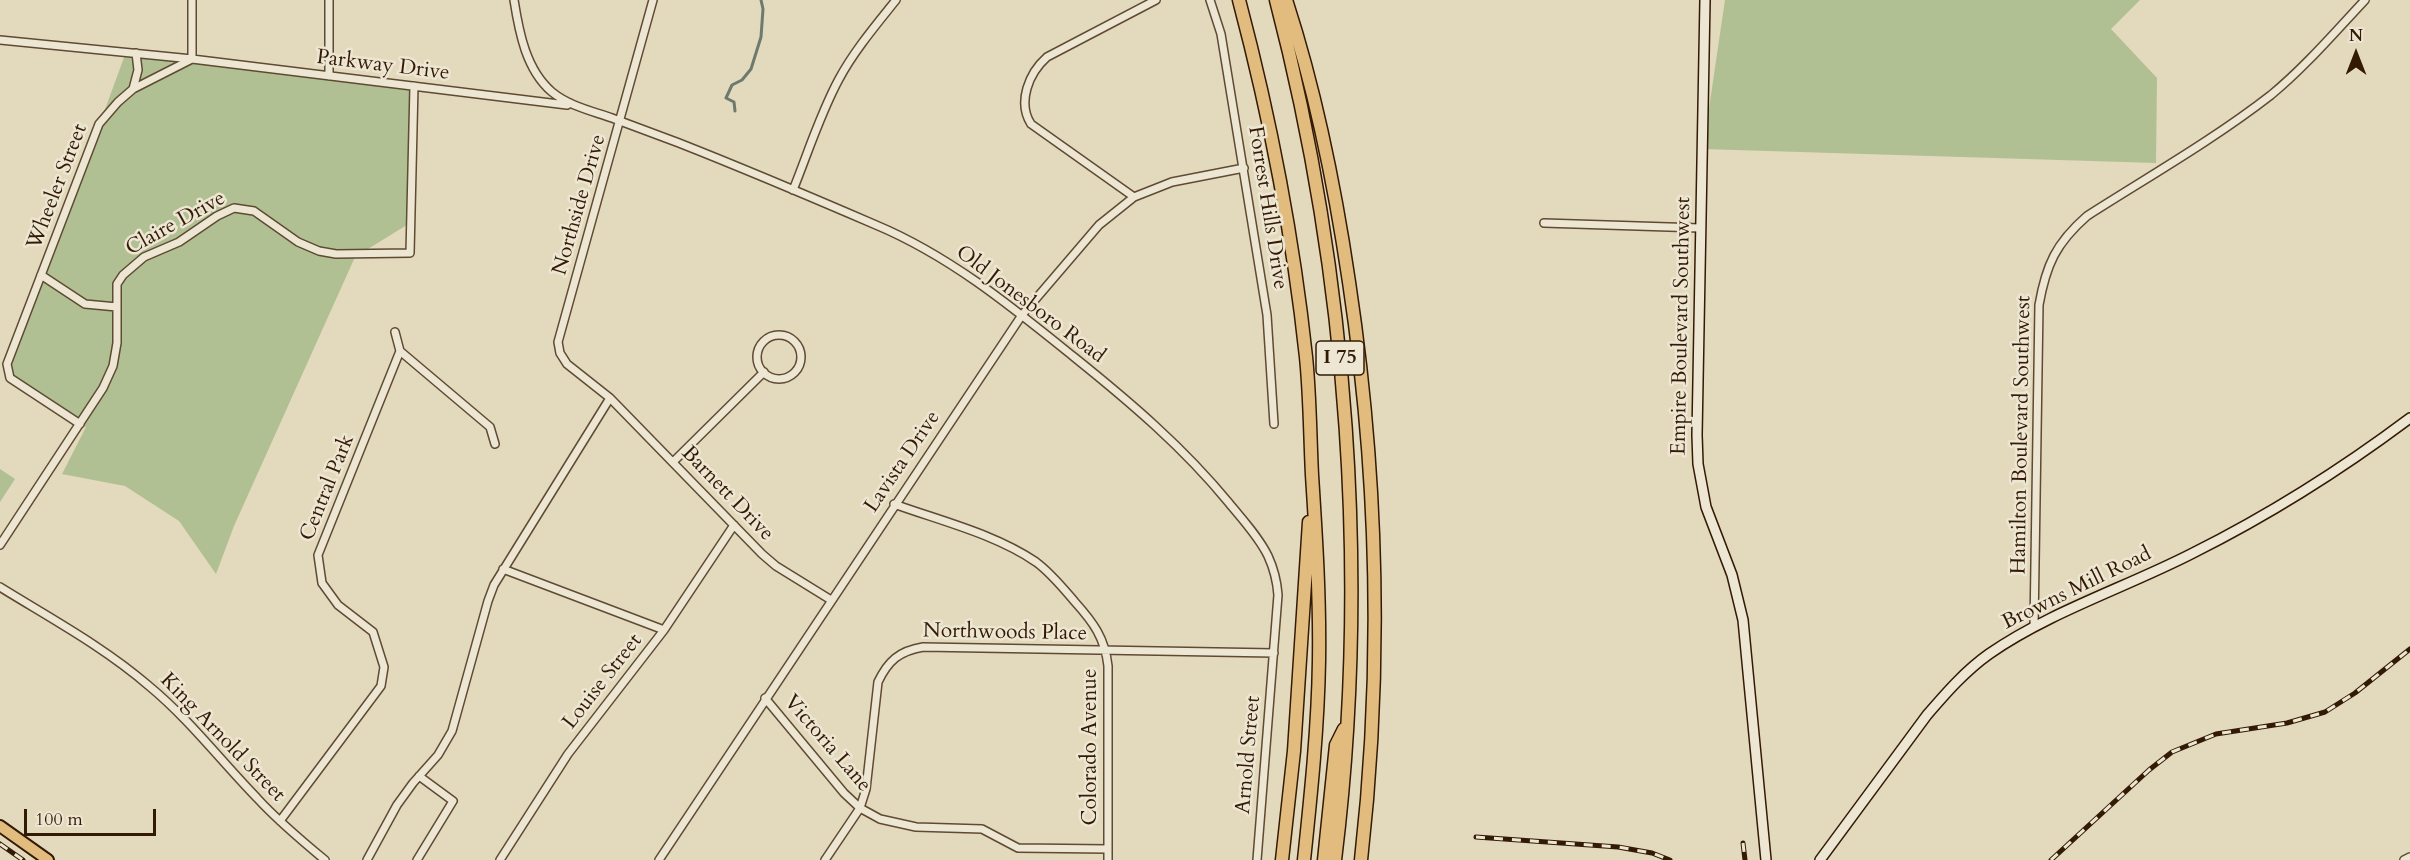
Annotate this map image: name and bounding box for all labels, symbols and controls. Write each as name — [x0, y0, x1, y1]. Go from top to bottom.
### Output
north arrow — [2326, 24, 2386, 84]
text: N — [2349, 25, 2363, 47]
street label: Parkway Drive — [315, 45, 451, 87]
street label: Wheeler Street — [22, 121, 94, 253]
street label: Forrest Hills Drive — [1242, 125, 1292, 291]
street label: Northside Drive — [548, 132, 612, 278]
street label: Claire Drive — [122, 186, 230, 262]
street label: Empire Boulevard Southwest — [1667, 197, 1697, 455]
street label: Old Jonesboro Road — [950, 241, 1110, 369]
street label: Hamilton Boulevard Southwest — [2007, 295, 2037, 575]
road number: I 75 — [1316, 341, 1364, 375]
street label: Lavista Drive — [860, 406, 946, 518]
street label: Central Park — [295, 431, 361, 545]
street label: Barnett Drive — [676, 441, 778, 547]
street label: Browns Mill Road — [1998, 542, 2156, 636]
street label: Northwoods Place — [923, 619, 1087, 647]
street label: Louise Street — [558, 629, 648, 735]
street label: King Arnold Street — [154, 668, 290, 808]
street label: Colorado Avenue — [1078, 668, 1104, 826]
street label: Victoria Lane — [778, 690, 876, 798]
street label: Arnold Street — [1231, 695, 1267, 815]
scale bar — [27, 797, 159, 835]
text: 100 m — [35, 807, 83, 832]

